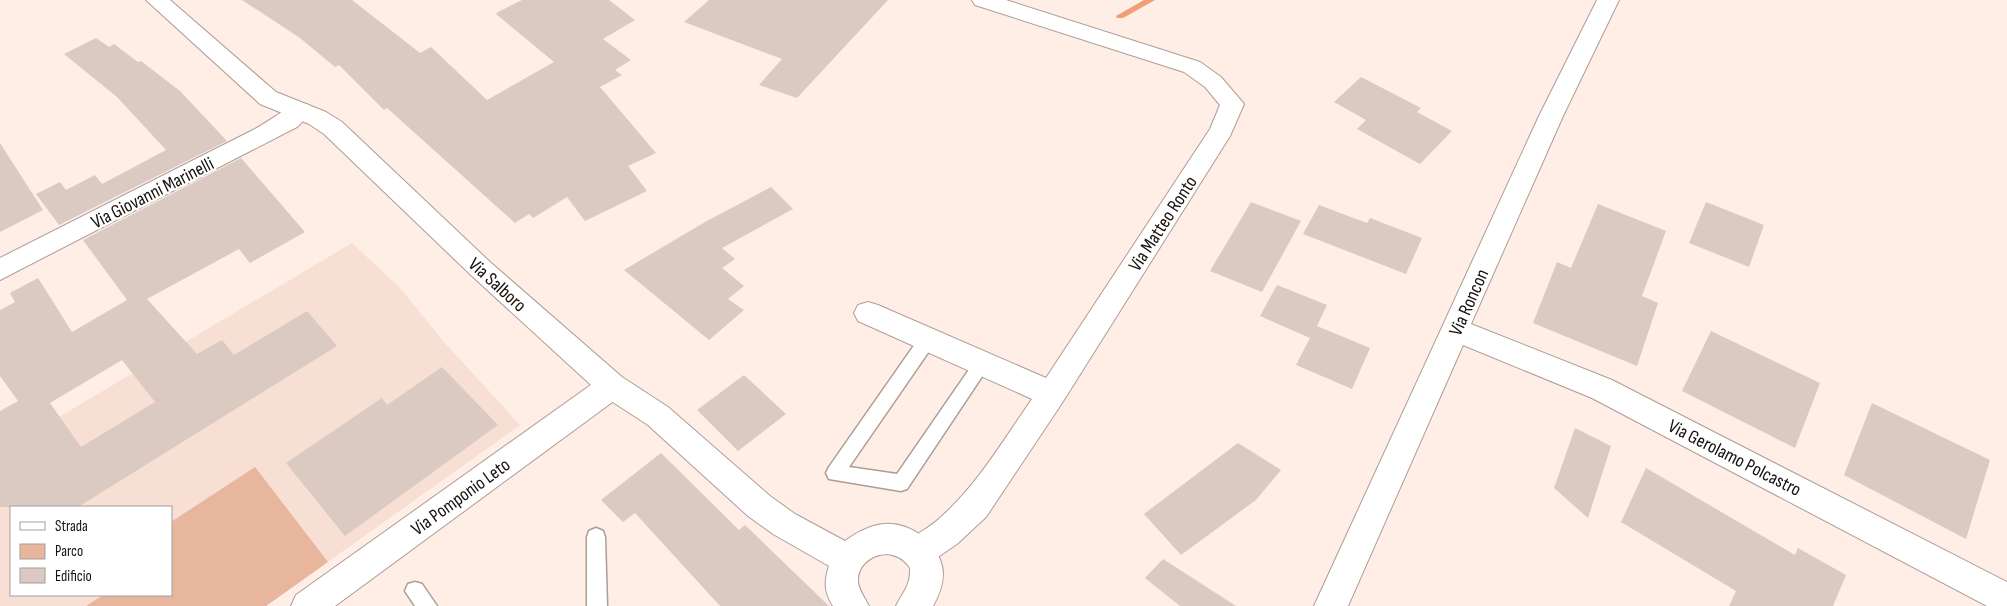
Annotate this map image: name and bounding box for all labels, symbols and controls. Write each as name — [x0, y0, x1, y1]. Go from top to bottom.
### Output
street label: Via Giovanni Marinelli — [87, 152, 218, 234]
street label: Via Matteo Ronto — [1124, 172, 1203, 276]
street label: Via Salboro — [463, 253, 531, 317]
street label: Via Roncon — [1445, 266, 1494, 340]
street label: Via Gerolamo Polcastro — [1664, 415, 1805, 502]
street label: Via Pomponio Leto — [407, 454, 515, 541]
legend — [10, 506, 172, 596]
text: Strada — [55, 517, 88, 536]
text: Parco — [55, 542, 83, 561]
text: Edificio — [55, 567, 92, 586]

